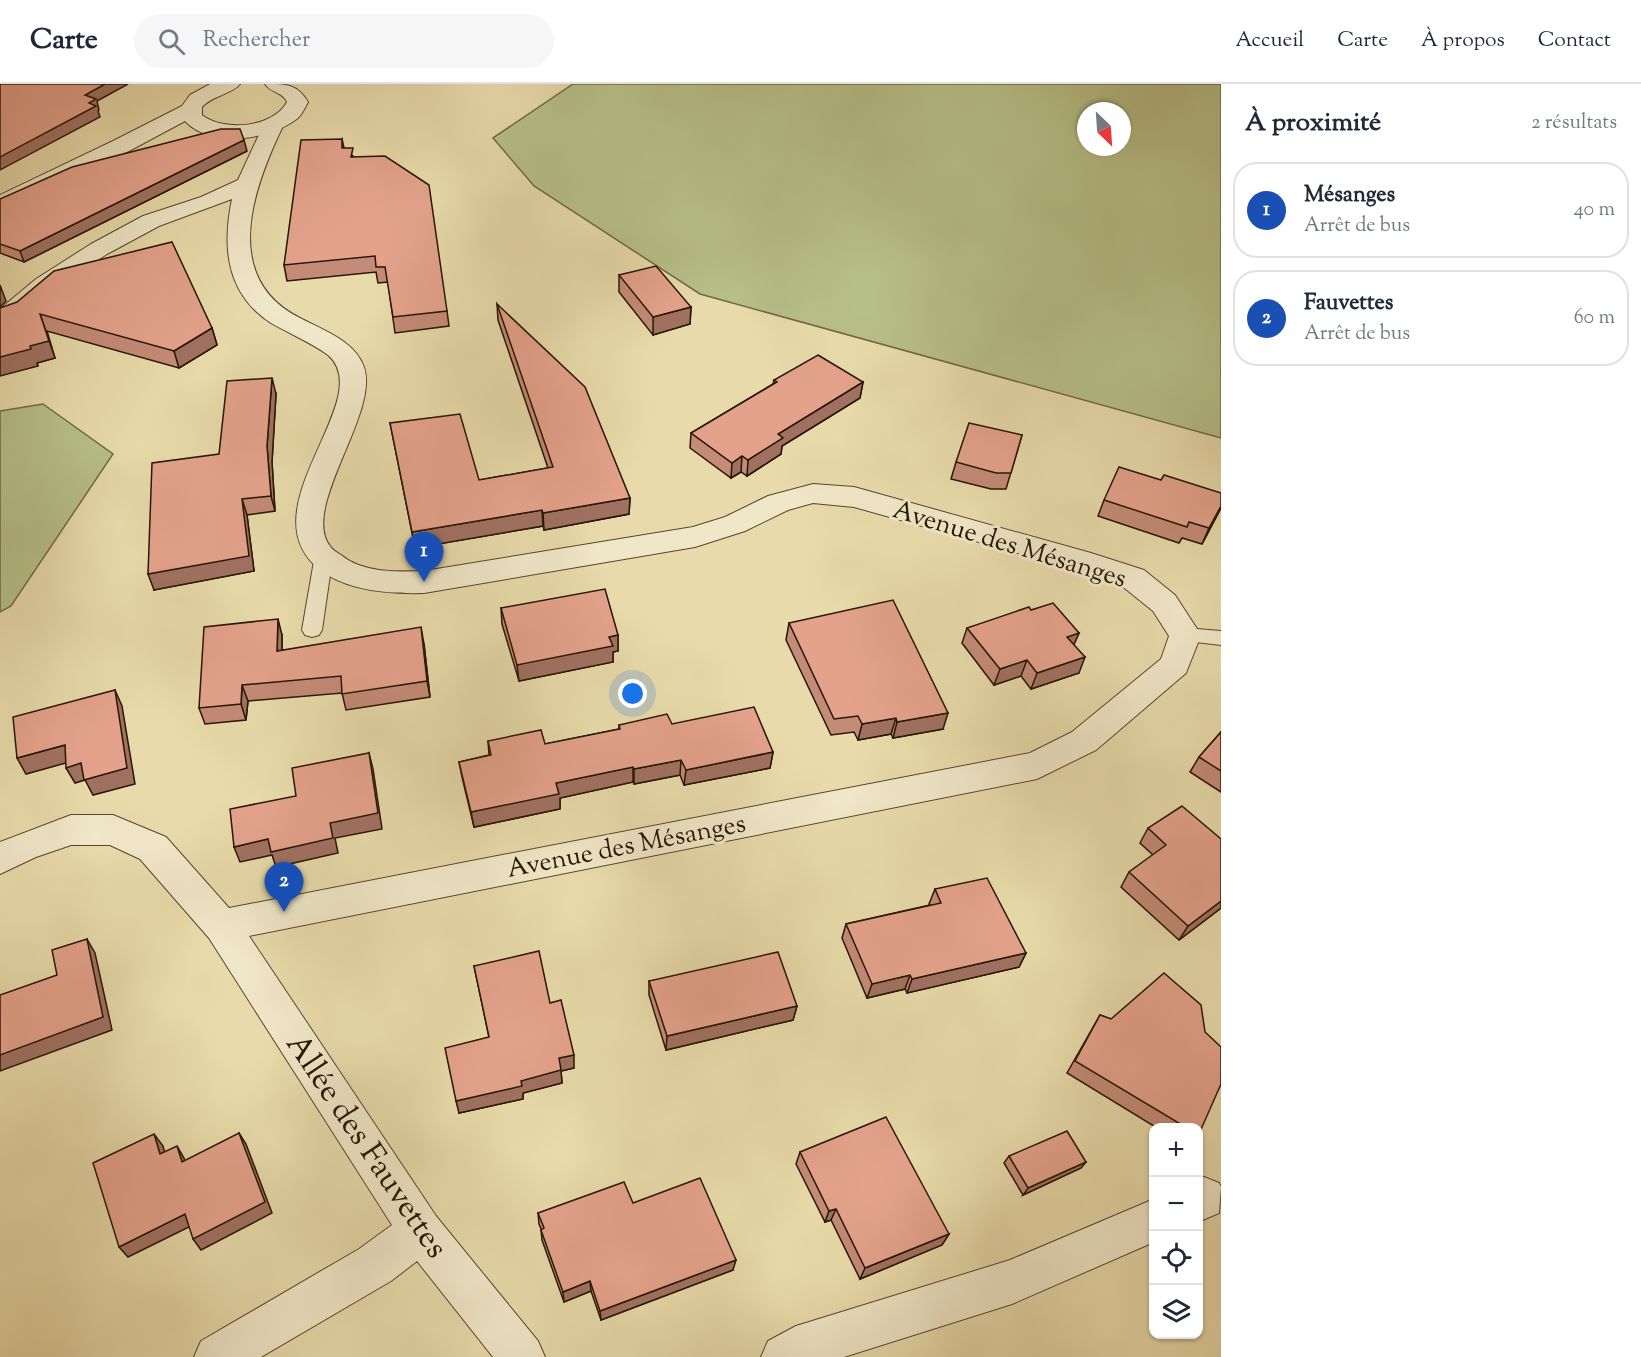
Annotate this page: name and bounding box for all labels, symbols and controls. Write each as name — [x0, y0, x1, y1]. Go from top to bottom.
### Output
search box — [134, 14, 554, 68]
text: Carte — [30, 21, 98, 61]
icon: search — [155, 25, 188, 58]
text: Rechercher — [203, 25, 310, 57]
text: Accueil — [1236, 26, 1304, 56]
text: Carte — [1337, 26, 1388, 56]
text: À propos — [1421, 26, 1505, 56]
text: Contact — [1538, 26, 1611, 56]
north arrow — [1077, 102, 1131, 156]
text: À proximité — [1245, 105, 1381, 142]
text: 2 résultats — [1531, 109, 1617, 138]
text: Mésanges — [1304, 180, 1395, 212]
text: 1 — [1263, 196, 1270, 225]
text: 40 m — [1574, 196, 1615, 225]
text: Arrêt de bus — [1304, 212, 1410, 241]
text: Fauvettes — [1304, 288, 1393, 320]
text: 2 — [1262, 304, 1271, 333]
text: 60 m — [1574, 304, 1615, 333]
text: Arrêt de bus — [1304, 320, 1410, 349]
street label: Avenue des Mésanges — [888, 492, 1131, 599]
pin: 1 — [404, 532, 444, 582]
your location — [618, 679, 647, 708]
street label: Avenue des Mésanges — [504, 806, 749, 889]
pin: 2 — [264, 862, 304, 912]
street label: Allée des Fauvettes — [273, 1025, 458, 1268]
map controls — [1149, 1123, 1203, 1339]
button: + — [1149, 1123, 1203, 1177]
button: − — [1149, 1177, 1203, 1231]
button: locate — [1149, 1231, 1203, 1285]
button: layers — [1149, 1285, 1203, 1339]

